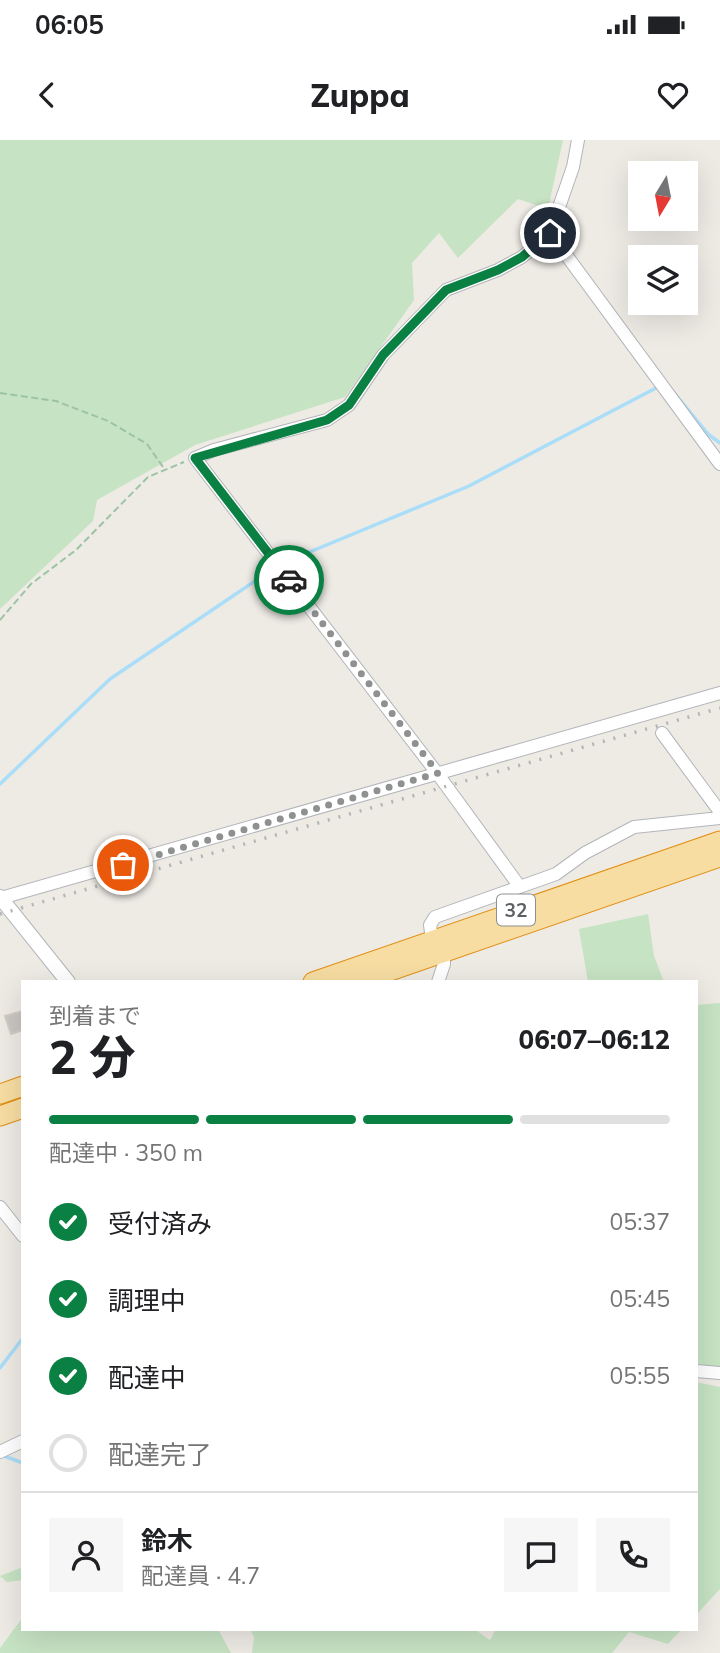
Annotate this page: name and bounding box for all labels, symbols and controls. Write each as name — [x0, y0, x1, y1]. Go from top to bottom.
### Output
text: 06:05 — [35, 8, 104, 41]
text: Zuppa — [310, 75, 410, 115]
icon: back — [28, 76, 66, 114]
icon: heart — [654, 76, 692, 114]
north arrow — [628, 161, 698, 231]
map controls — [628, 161, 698, 315]
pin — [520, 203, 580, 263]
icon: home — [531, 214, 569, 252]
button: layers — [628, 245, 698, 315]
courier — [254, 545, 324, 615]
icon: car — [270, 561, 308, 599]
pin — [93, 835, 153, 895]
icon: bag — [104, 846, 142, 884]
road number: 32 — [497, 894, 535, 926]
text: 到着まで — [49, 1001, 141, 1030]
text: 06:07–06:12 — [519, 1023, 670, 1056]
text: 2 分 — [49, 1028, 136, 1086]
text: 配達中 · 350 m — [49, 1138, 203, 1167]
icon: check — [49, 1203, 87, 1241]
text: 受付済み — [108, 1207, 212, 1240]
text: 05:37 — [610, 1207, 670, 1236]
icon: check — [49, 1280, 87, 1318]
text: 調理中 — [108, 1284, 186, 1317]
text: 05:45 — [610, 1284, 670, 1313]
icon: check — [49, 1357, 87, 1395]
text: 配達中 — [108, 1361, 186, 1394]
text: 05:55 — [610, 1361, 670, 1390]
text: 配達完了 — [108, 1438, 212, 1471]
button: person — [49, 1518, 123, 1592]
button: chat — [504, 1518, 578, 1592]
button: phone — [596, 1518, 670, 1592]
text: 鈴木 — [141, 1524, 193, 1557]
text: 配達員 · 4.7 — [141, 1561, 260, 1590]

